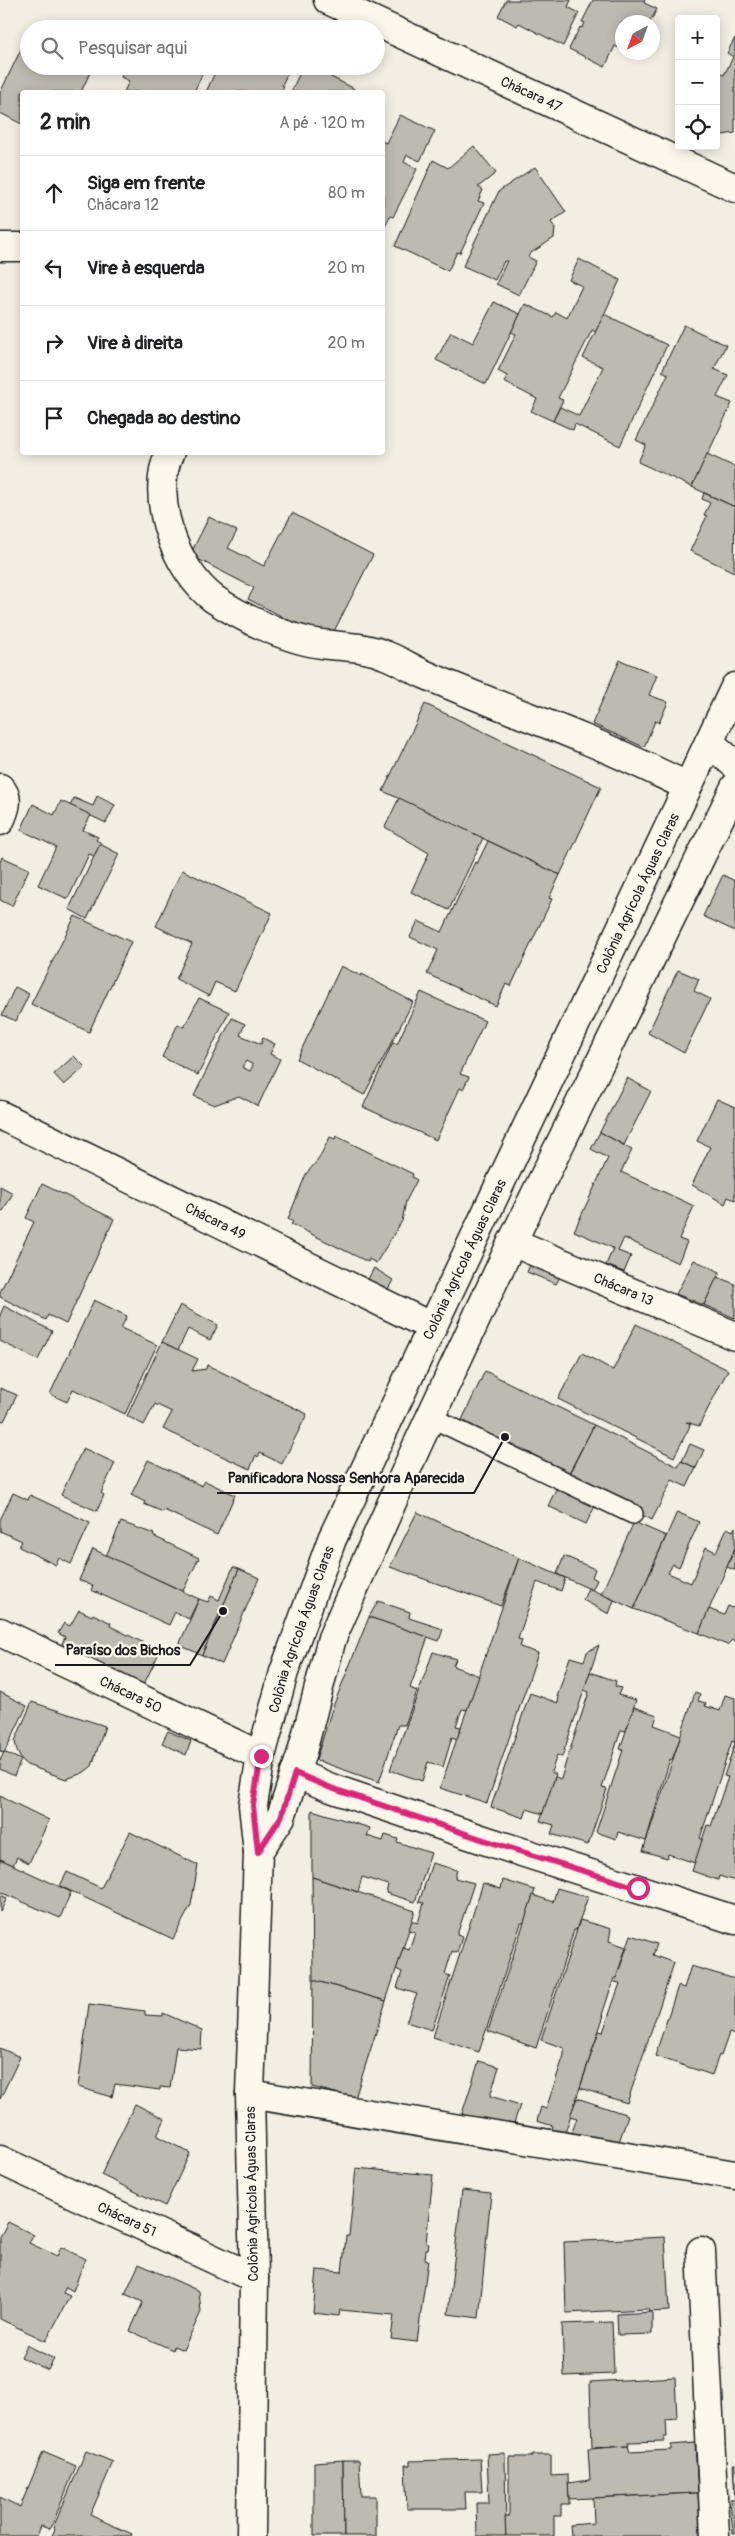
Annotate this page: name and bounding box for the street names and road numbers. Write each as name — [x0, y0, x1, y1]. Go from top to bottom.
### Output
street label: Chácara 47 — [498, 72, 565, 116]
street label: Colônia Agrícola Águas Claras — [592, 810, 683, 976]
street label: Colônia Agrícola Águas Claras — [419, 1176, 510, 1342]
street label: Chácara 49 — [182, 1199, 249, 1243]
street label: Chácara 13 — [591, 1269, 656, 1309]
street label: Colônia Agrícola Águas Claras — [265, 1543, 338, 1715]
street label: Chácara 50 — [97, 1672, 165, 1716]
street label: Colônia Agrícola Águas Claras — [241, 2106, 262, 2282]
street label: Chácara 51 — [95, 2198, 159, 2240]

